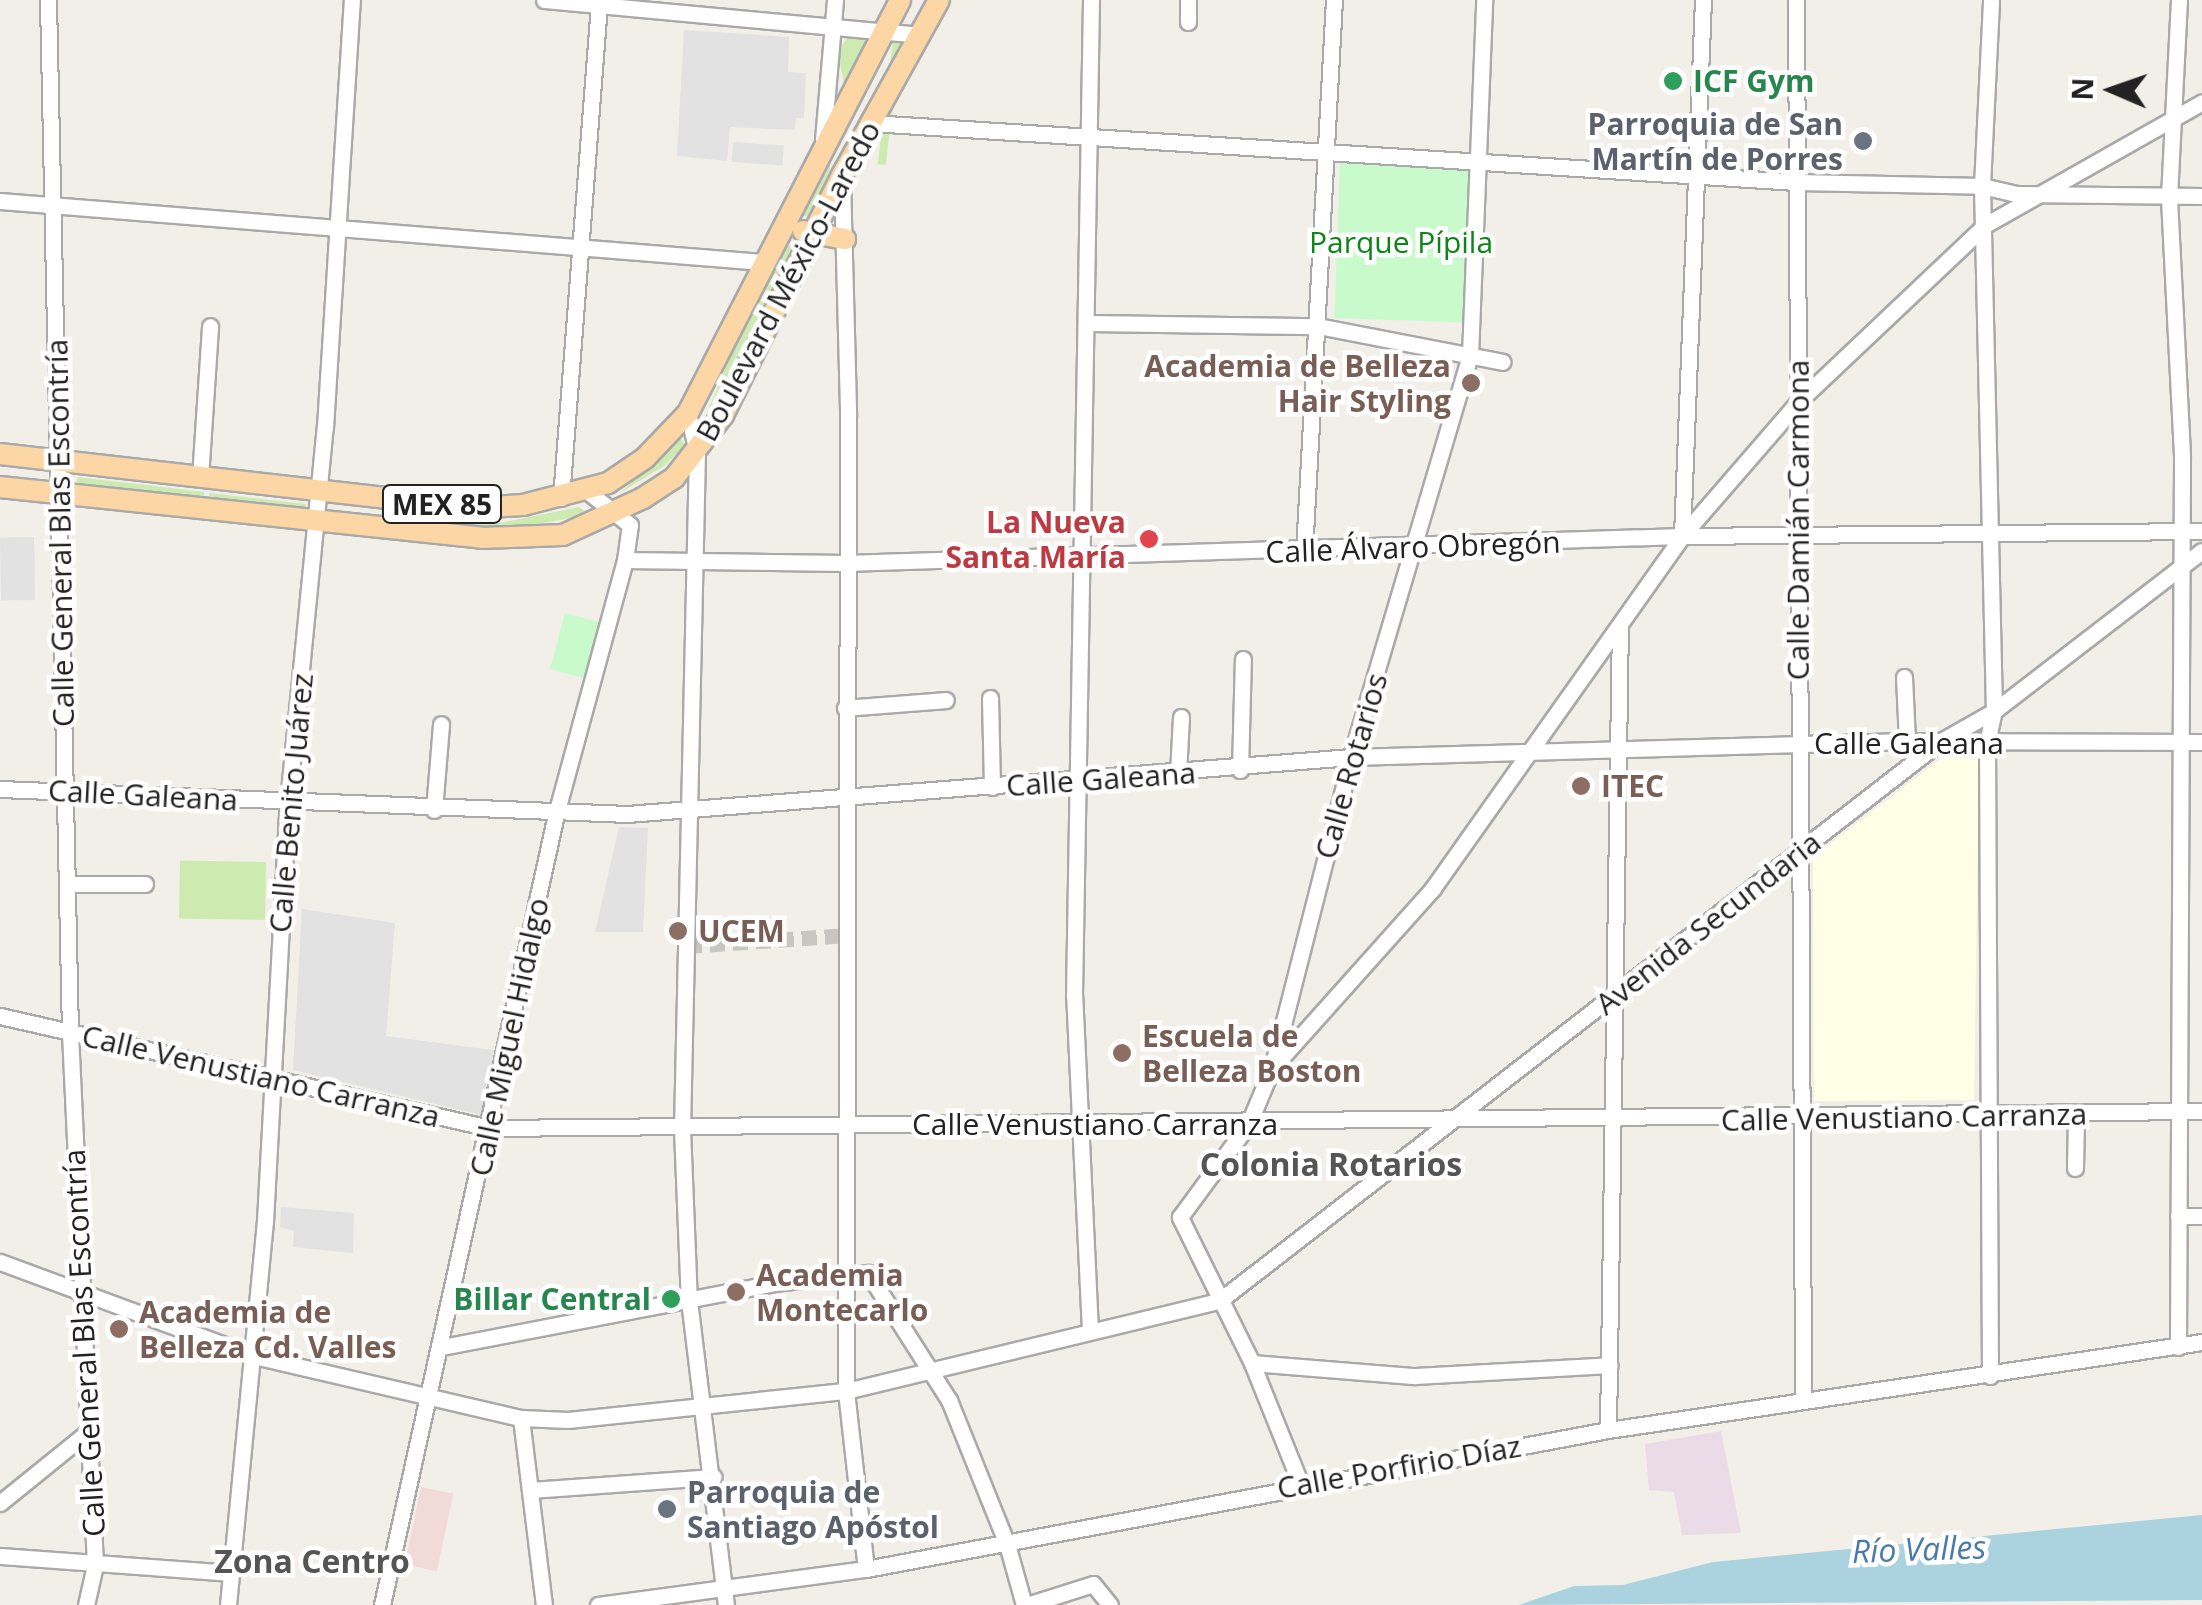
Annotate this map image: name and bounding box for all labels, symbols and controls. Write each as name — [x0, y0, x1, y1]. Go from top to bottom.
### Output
north arrow — [2062, 40, 2162, 140]
place label: ICF Gym — [1693, 63, 1815, 99]
marker: ICF Gym — [1662, 70, 1684, 92]
text: N — [2063, 77, 2101, 101]
place label: Parroquia de San Martín de Porres — [1588, 106, 1843, 176]
street label: Boulevard México-Laredo — [688, 115, 888, 447]
marker: Parroquia de San Martín de Porres — [1852, 130, 1874, 152]
park label: Parque Pípila — [1309, 224, 1493, 260]
street label: Calle General Blas Escontría — [39, 339, 81, 727]
place label: Academia de Belleza Hair Styling — [1144, 348, 1451, 418]
street label: Calle Damián Carmona — [1780, 360, 1816, 680]
marker: Academia de Belleza Hair Styling — [1460, 372, 1482, 394]
road number: MEX 85 — [380, 481, 504, 527]
place label: La Nueva Santa María — [945, 504, 1126, 574]
street label: Calle Álvaro Obregón — [1265, 524, 1561, 570]
marker: La Nueva Santa María — [1136, 526, 1162, 552]
street label: Calle Rotarios — [1307, 669, 1395, 863]
street label: Calle Benito Juárez — [262, 672, 320, 934]
street label: Calle Galeana — [1814, 725, 2004, 761]
street label: Calle Galeana — [1005, 754, 1197, 804]
place label: ITEC — [1601, 768, 1664, 804]
street label: Calle Galeana — [47, 772, 239, 818]
marker: ITEC — [1570, 775, 1592, 797]
street label: Avenida Secundaria — [1588, 824, 1828, 1022]
street label: Calle Miguel Hidalgo — [462, 895, 556, 1179]
place label: UCEM — [698, 913, 785, 949]
marker: UCEM — [667, 920, 689, 942]
street label: Calle Venustiano Carranza — [79, 1017, 443, 1135]
place label: Escuela de Belleza Boston — [1142, 1018, 1361, 1088]
marker: Escuela de Belleza Boston — [1111, 1042, 1133, 1064]
street label: Calle Venustiano Carranza — [1721, 1096, 2087, 1138]
street label: Calle Venustiano Carranza — [912, 1106, 1278, 1142]
district label: Colonia Rotarios — [1200, 1145, 1462, 1183]
street label: Calle General Blas Escontría — [56, 1148, 112, 1538]
place label: Academia Montecarlo — [756, 1257, 928, 1328]
place label: Billar Central — [453, 1281, 651, 1317]
marker: Academia Montecarlo — [725, 1281, 747, 1303]
marker: Billar Central — [660, 1288, 682, 1310]
place label: Academia de Belleza Cd. Valles — [139, 1294, 396, 1364]
marker: Academia de Belleza Cd. Valles — [108, 1318, 130, 1340]
street label: Calle Porfirio Díaz — [1274, 1428, 1524, 1506]
place label: Parroquia de Santiago Apóstol — [687, 1474, 939, 1544]
marker: Parroquia de Santiago Apóstol — [656, 1498, 678, 1520]
water label: Río Valles — [1851, 1527, 1987, 1571]
district label: Zona Centro — [214, 1542, 410, 1580]

